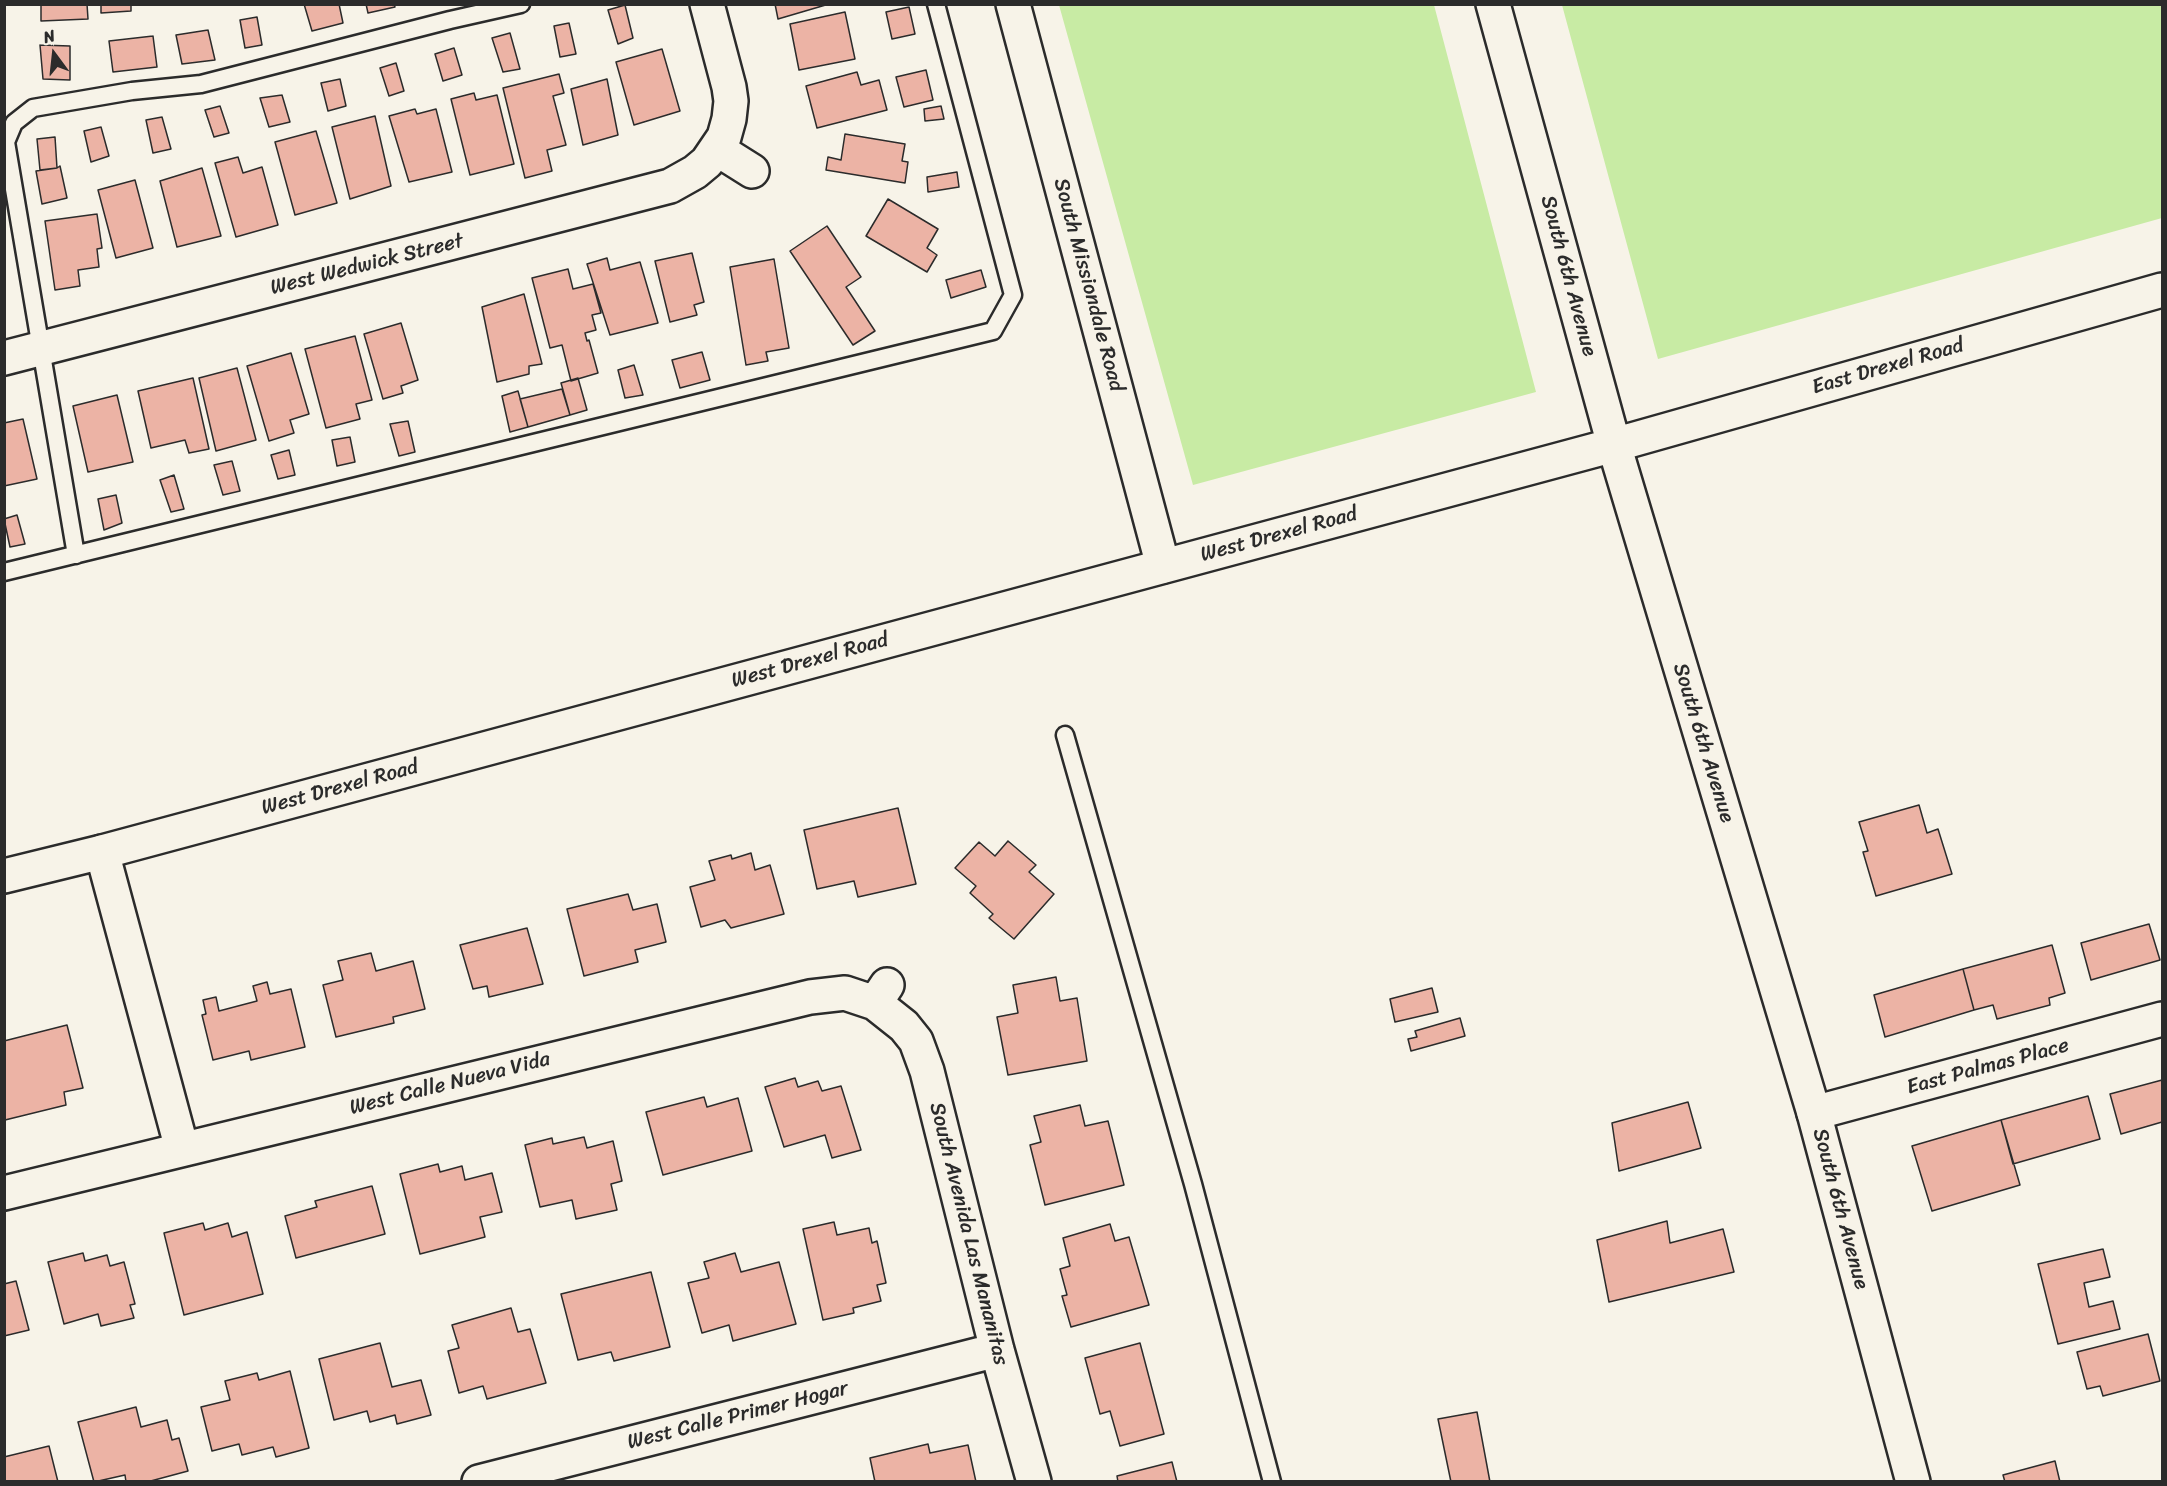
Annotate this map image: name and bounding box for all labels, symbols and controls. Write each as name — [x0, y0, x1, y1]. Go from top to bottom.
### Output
text: N — [40, 21, 58, 52]
north arrow — [24, 24, 84, 84]
street label: South Missiondale Road — [1047, 176, 1129, 394]
street label: South 6th Avenue — [1534, 193, 1602, 359]
street label: West Wedwick Street — [268, 229, 466, 301]
street label: East Drexel Road — [1809, 333, 1967, 401]
street label: West Drexel Road — [1198, 502, 1360, 568]
street label: West Drexel Road — [729, 628, 891, 694]
street label: South 6th Avenue — [1667, 660, 1739, 826]
street label: West Drexel Road — [259, 755, 421, 821]
street label: East Palmas Place — [1904, 1033, 2072, 1101]
street label: West Calle Nueva Vida — [347, 1047, 553, 1121]
street label: South Avenida Las Mananitas — [923, 1100, 1013, 1368]
street label: South 6th Avenue — [1806, 1126, 1874, 1292]
street label: West Calle Primer Hogar — [625, 1376, 851, 1456]

